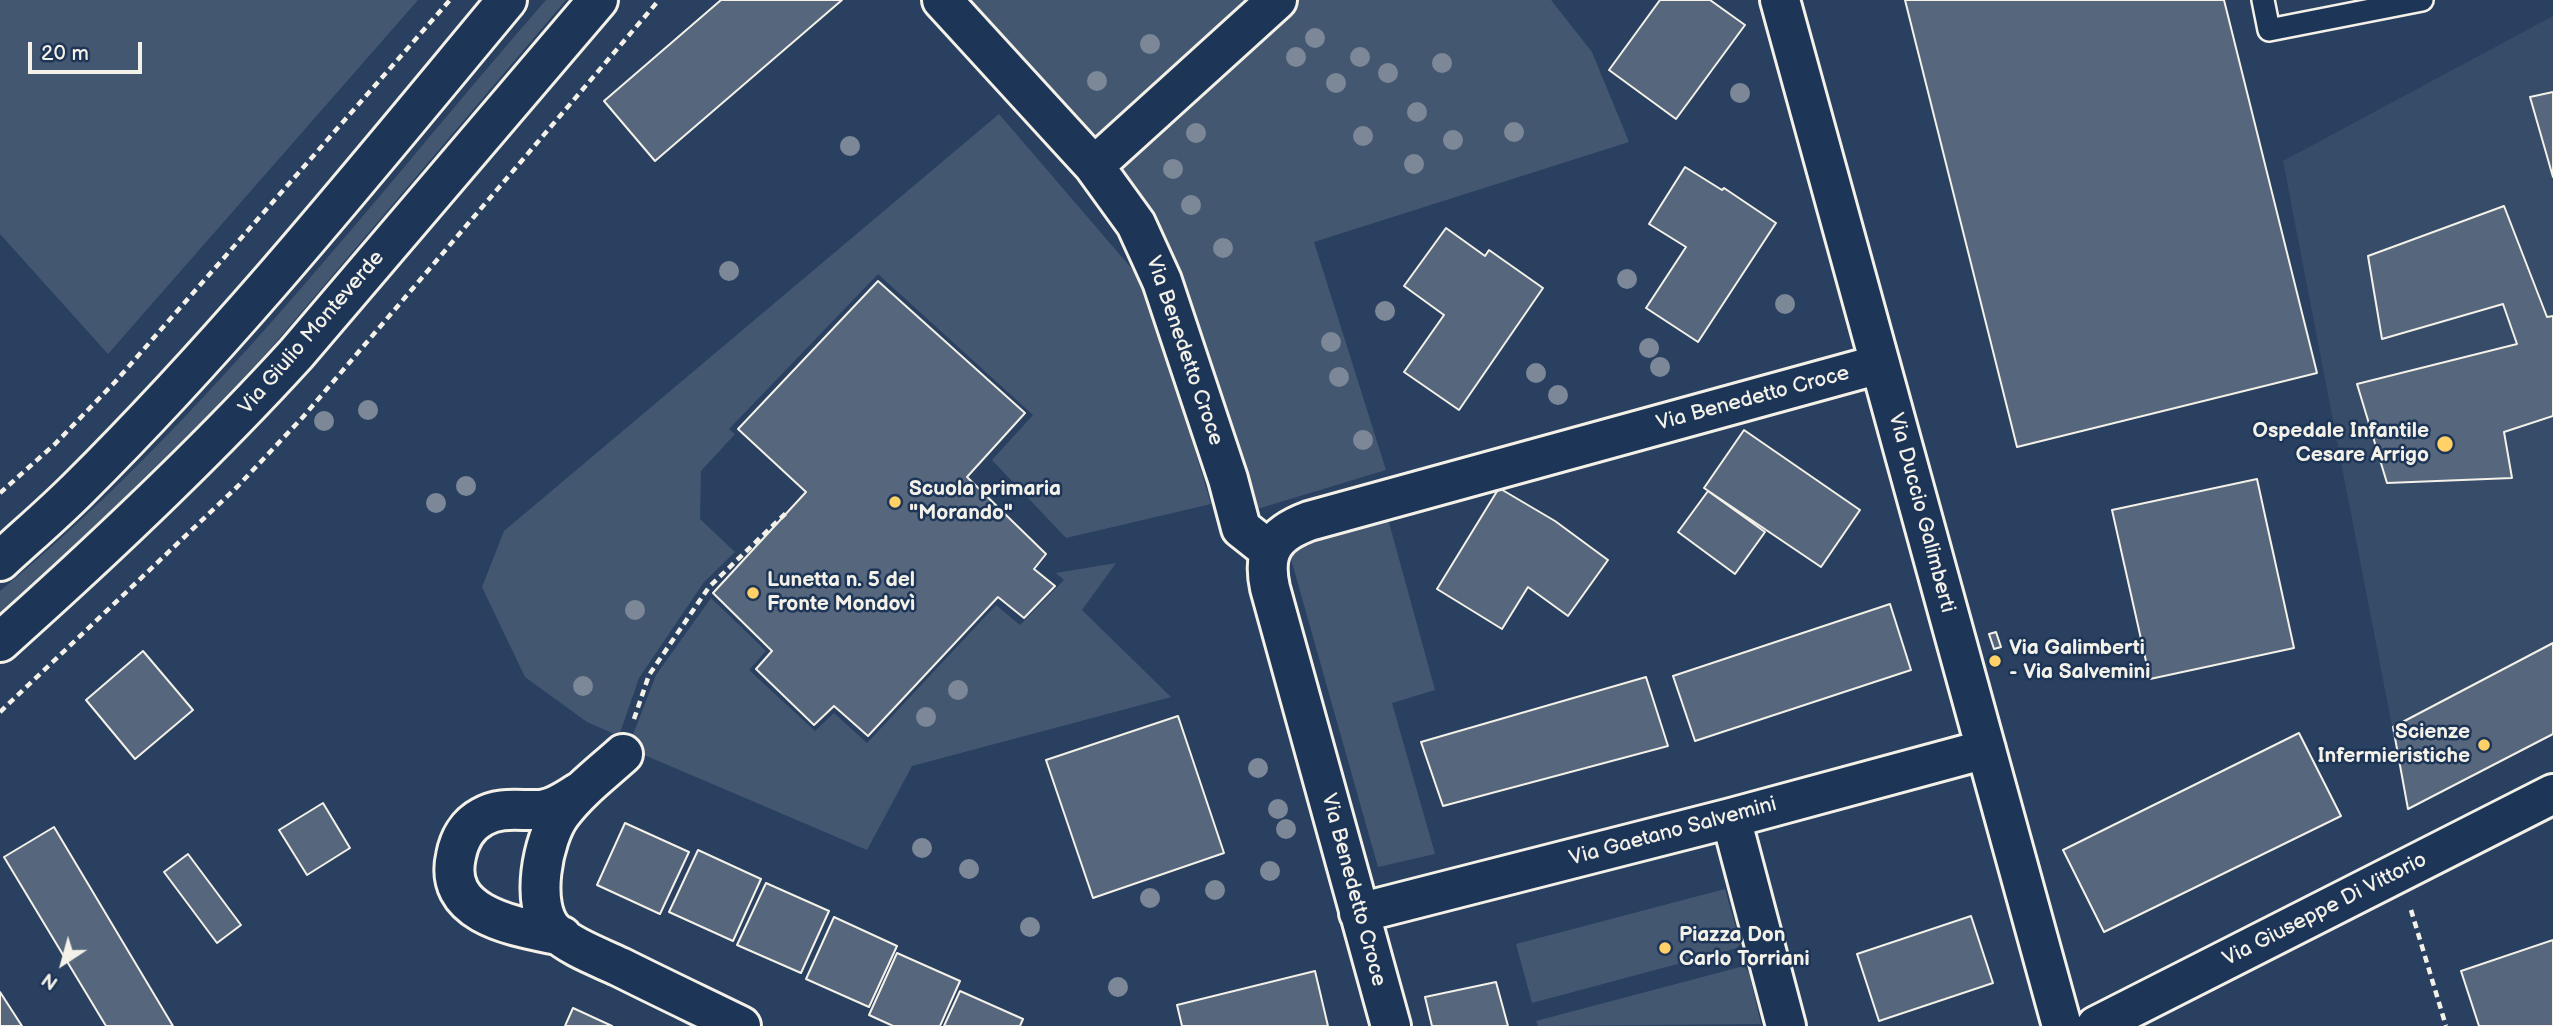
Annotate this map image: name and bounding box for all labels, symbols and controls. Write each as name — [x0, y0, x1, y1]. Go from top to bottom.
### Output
scale bar — [32, 28, 145, 72]
text: 20 m — [41, 41, 89, 66]
street label: Via Giulio Monteverde — [234, 246, 390, 420]
street label: Via Benedetto Croce — [1140, 253, 1228, 449]
street label: Via Benedetto Croce — [1654, 361, 1852, 437]
street label: Via Duccio Galimberti — [1882, 410, 1960, 616]
place label: Ospedale Infantile Cesare Arrigo — [2253, 419, 2429, 469]
marker: Ospedale Infantile Cesare Arrigo — [2435, 434, 2455, 454]
place label: Scuola primaria "Morando" — [909, 477, 1061, 527]
marker: Scuola primaria "Morando" — [887, 494, 903, 510]
place label: Lunetta n. 5 del Fronte Mondovì — [767, 568, 915, 618]
marker: Lunetta n. 5 del Fronte Mondovì — [745, 585, 761, 601]
place label: Via Galimberti - Via Salvemini — [2009, 636, 2150, 686]
marker: Via Galimberti - Via Salvemini — [1987, 653, 2003, 669]
place label: Scienze Infermieristiche — [2317, 720, 2470, 770]
marker: Scienze Infermieristiche — [2476, 737, 2492, 753]
street label: Via Benedetto Croce — [1315, 791, 1391, 989]
street label: Via Gaetano Salvemini — [1567, 792, 1779, 872]
street label: Via Giuseppe Di Vittorio — [2219, 848, 2431, 972]
place label: Piazza Don Carlo Torriani — [1679, 923, 1810, 973]
north arrow — [28, 928, 98, 998]
marker: Piazza Don Carlo Torriani — [1657, 940, 1673, 956]
text: N — [38, 967, 63, 994]

